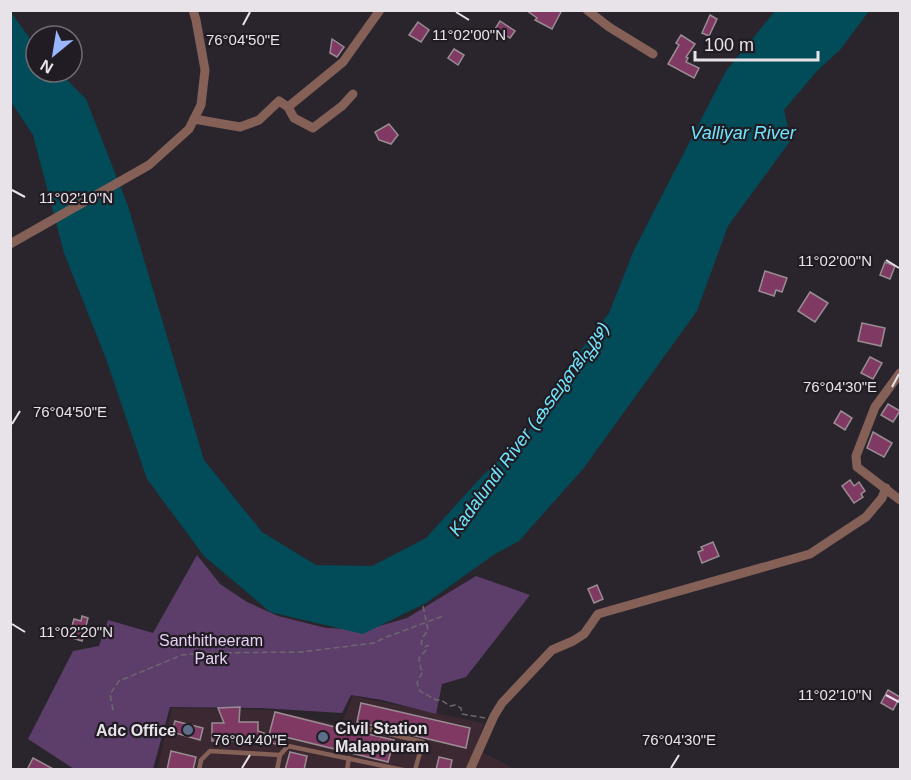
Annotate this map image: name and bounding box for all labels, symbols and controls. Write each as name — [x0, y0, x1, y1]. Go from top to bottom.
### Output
north arrow — [24, 24, 84, 84]
scale bar — [695, 24, 818, 62]
text: 11°02'00"N — [432, 26, 506, 43]
text: 76°04'50"E — [206, 31, 280, 48]
text: 100 m — [704, 35, 754, 55]
text: N — [37, 56, 56, 77]
water label: Valliyar River — [690, 123, 797, 143]
text: 11°02'10"N — [39, 189, 113, 206]
text: 11°02'00"N — [798, 252, 872, 269]
water label: Kadalundi River (കടലുണ്ടിപ്പുഴ) — [445, 318, 615, 541]
text: 76°04'30"E — [803, 378, 877, 395]
text: 76°04'50"E — [33, 403, 107, 420]
text: 11°02'20"N — [39, 623, 113, 640]
park label: Santhitheeram Park — [159, 632, 263, 667]
text: 11°02'10"N — [798, 686, 872, 703]
place label: Civil Station Malappuram — [335, 720, 429, 755]
place label: Adc Office — [96, 722, 176, 739]
marker: Adc Office — [181, 723, 195, 737]
marker: Civil Station Malappuram — [316, 730, 330, 744]
text: 76°04'40"E — [213, 731, 287, 748]
text: 76°04'30"E — [642, 731, 716, 748]

